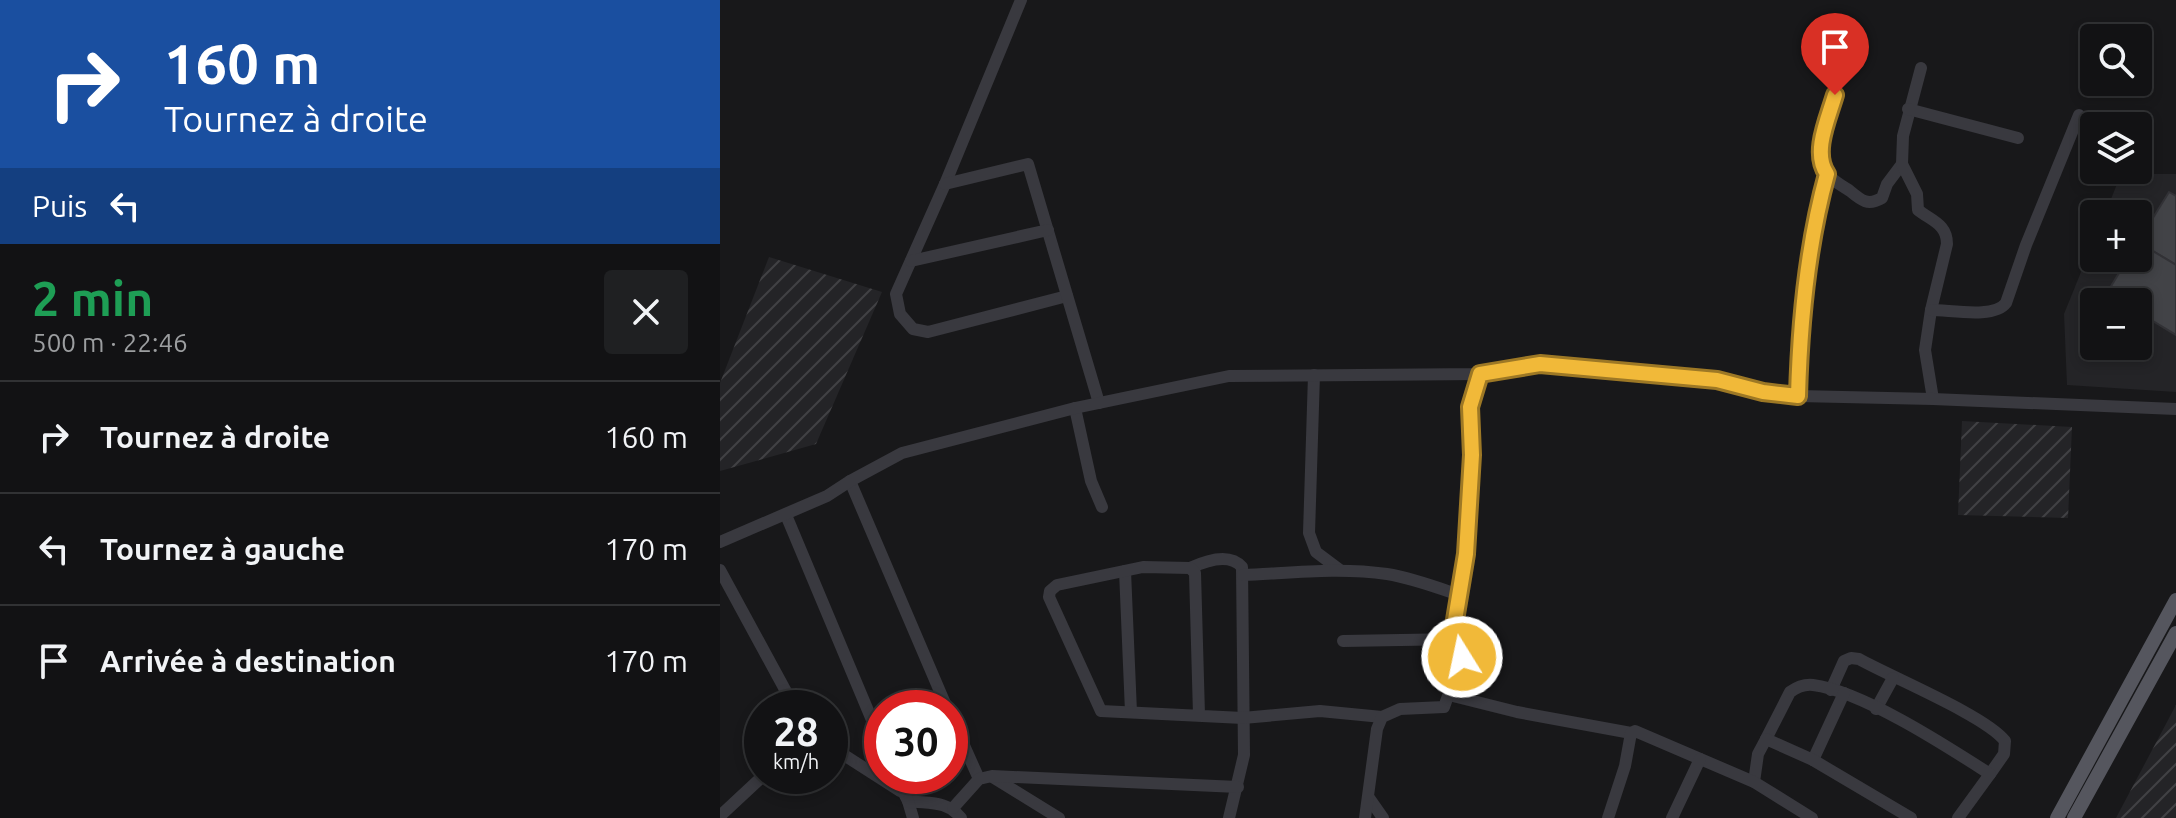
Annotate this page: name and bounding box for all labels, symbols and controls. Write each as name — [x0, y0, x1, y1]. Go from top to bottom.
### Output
pin — [1801, 13, 1869, 95]
map controls — [2080, 24, 2152, 360]
button: search — [2080, 24, 2152, 96]
icon: arrive — [1813, 25, 1857, 69]
icon: right — [32, 32, 136, 136]
text: 160 m — [164, 32, 320, 95]
text: Tournez à droite — [164, 98, 428, 139]
button: layers — [2080, 112, 2152, 184]
icon: left — [103, 184, 147, 228]
text: Puis — [32, 189, 87, 223]
button: + — [2080, 200, 2152, 272]
button: close — [604, 270, 688, 354]
text: 2 min — [32, 271, 153, 325]
button: − — [2080, 288, 2152, 360]
text: 500 m · 22:46 — [32, 328, 188, 357]
icon: right — [32, 415, 76, 459]
text: Tournez à droite — [100, 420, 330, 454]
text: 160 m — [604, 420, 688, 454]
icon: left — [32, 527, 76, 571]
text: Tournez à gauche — [100, 532, 345, 566]
text: 170 m — [604, 532, 688, 566]
position arrow — [1420, 615, 1504, 699]
icon: arrive — [32, 639, 76, 683]
text: Arrivée à destination — [100, 644, 396, 678]
text: 170 m — [604, 644, 688, 678]
speed limit sign: 30 — [864, 690, 968, 794]
text: 28 — [773, 709, 819, 754]
text: km/h — [773, 750, 819, 773]

